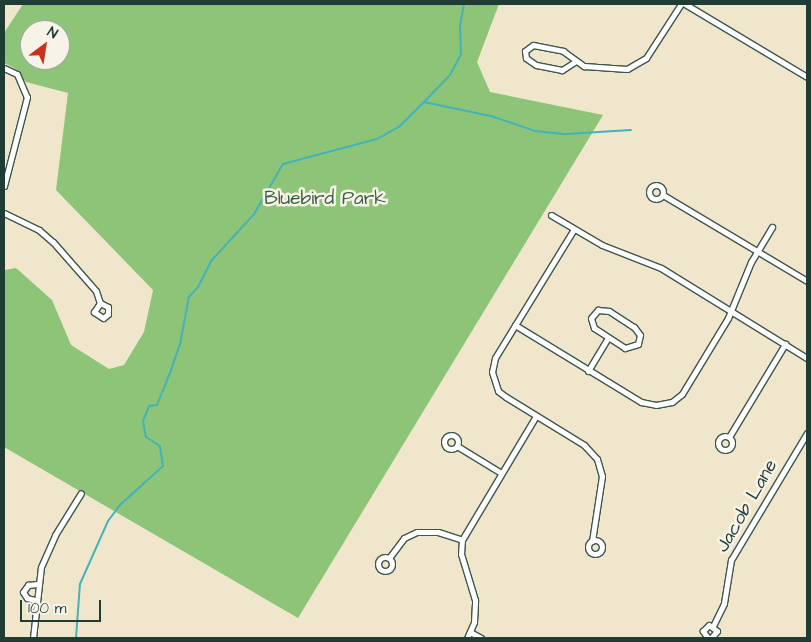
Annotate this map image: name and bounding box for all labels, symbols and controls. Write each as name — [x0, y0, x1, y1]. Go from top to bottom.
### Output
north arrow — [20, 20, 70, 70]
text: N — [43, 22, 61, 44]
park label: Bluebird Park — [264, 188, 386, 210]
street label: Jacob Lane — [711, 456, 783, 556]
scale bar — [22, 590, 104, 622]
text: 100 m — [28, 598, 67, 619]

